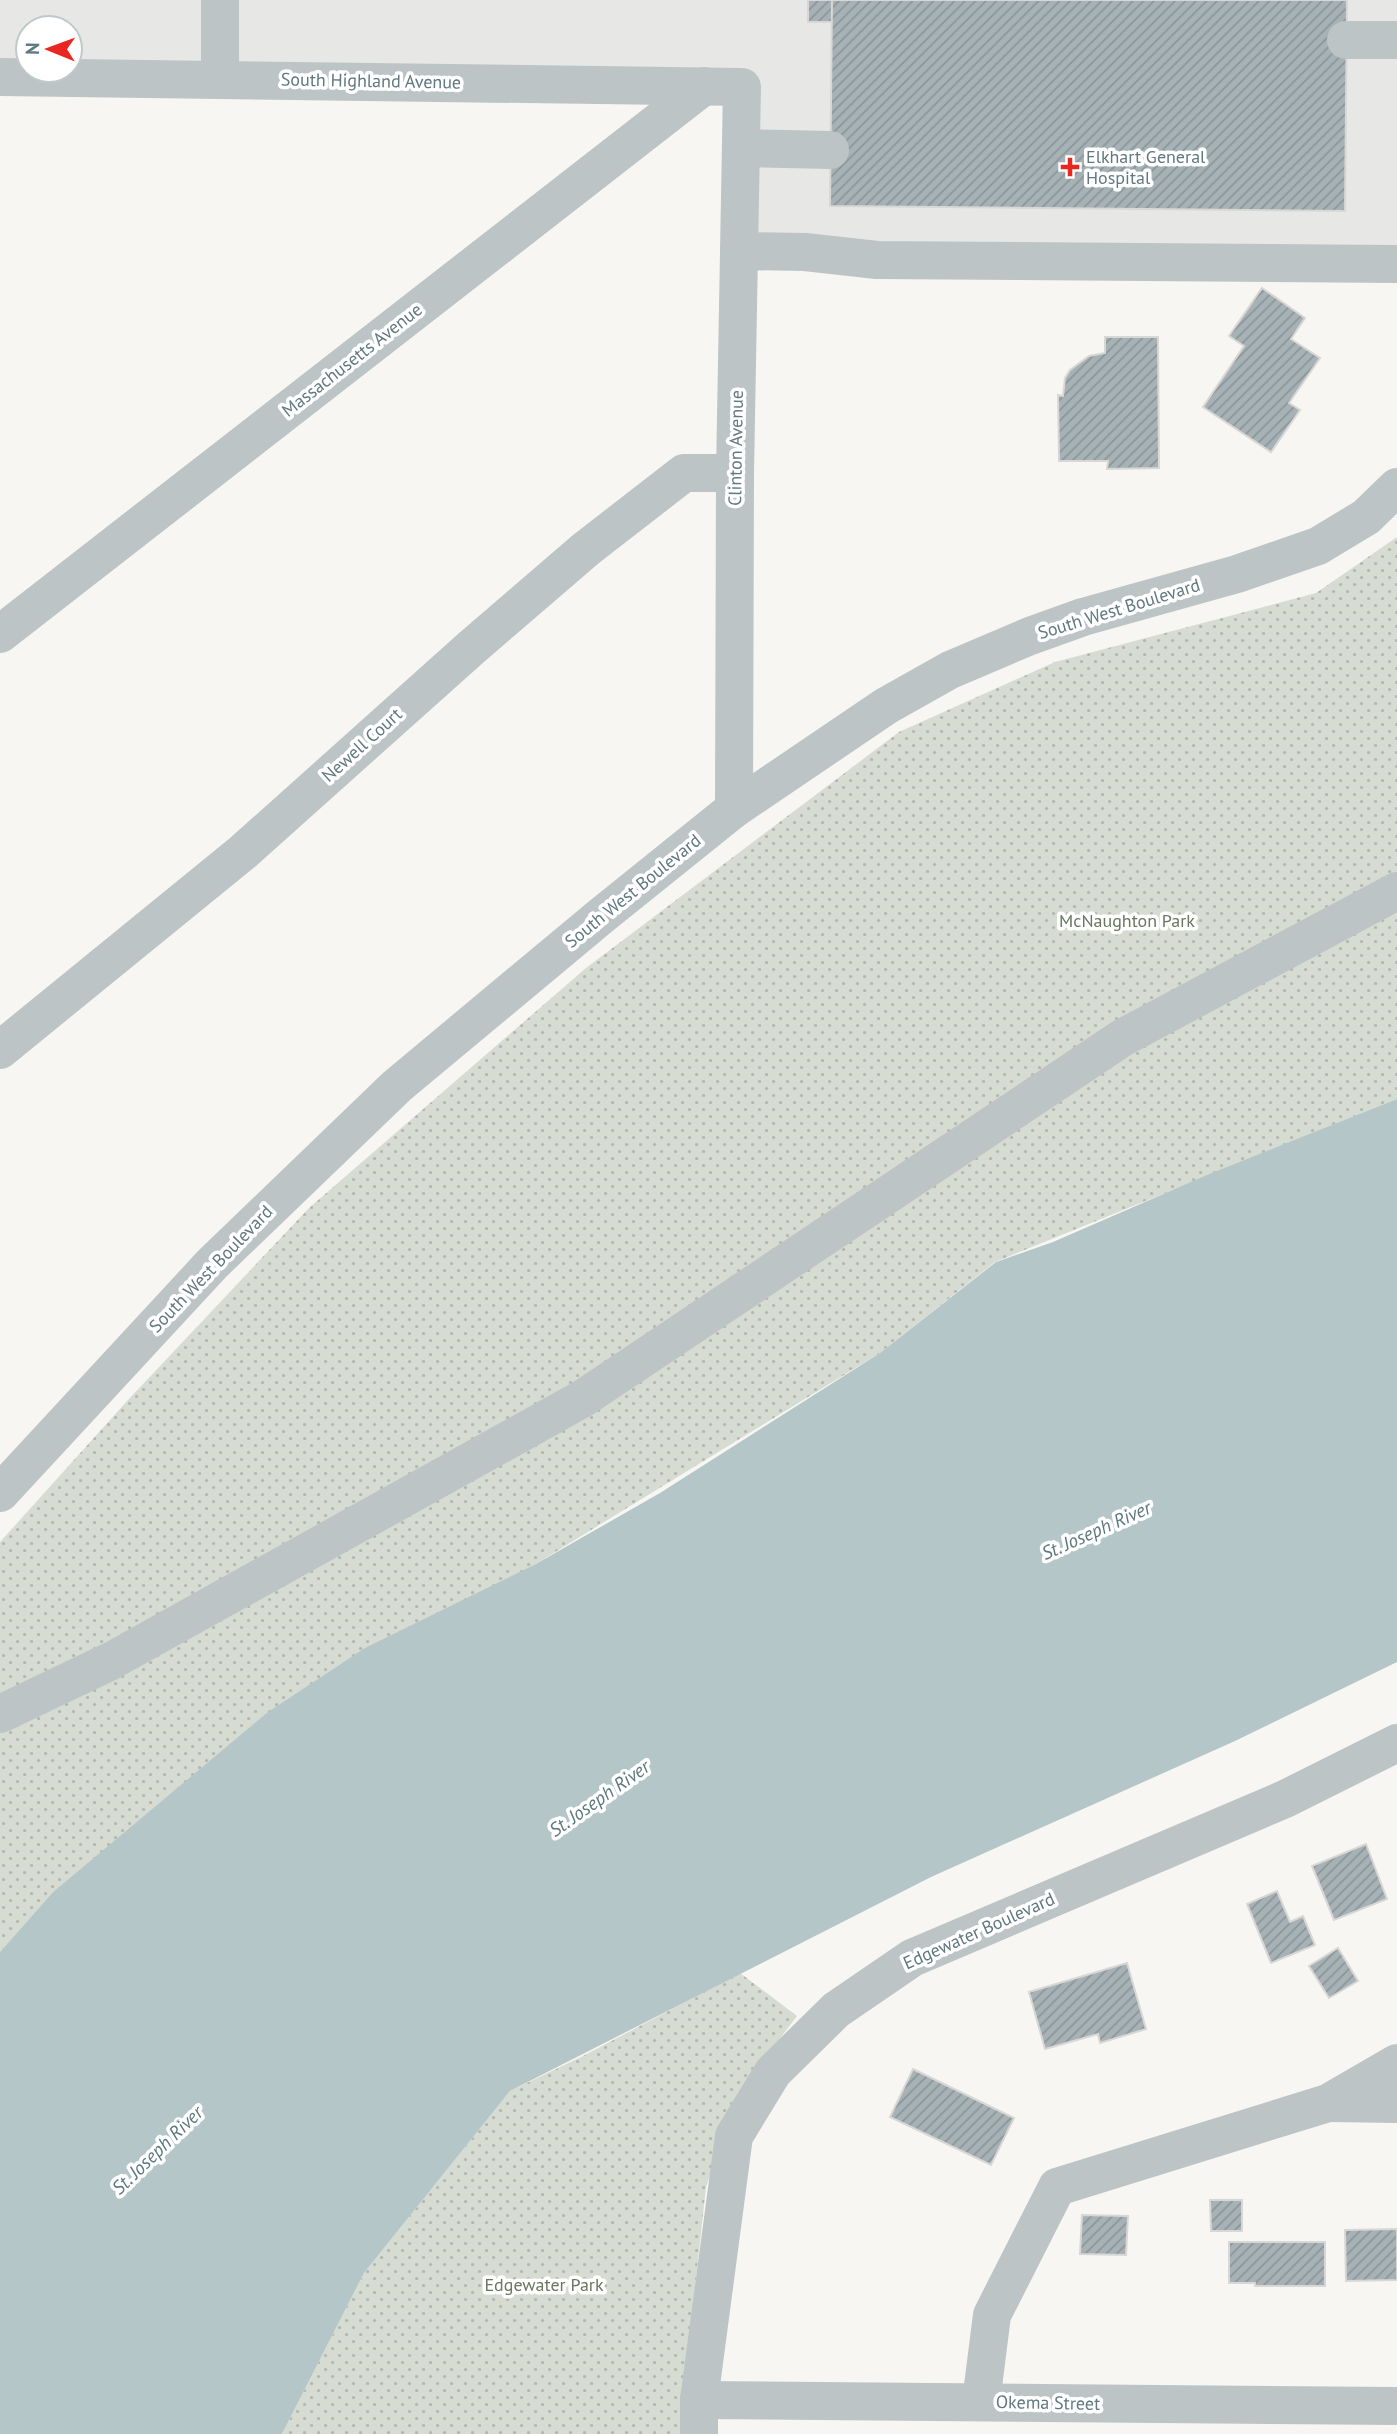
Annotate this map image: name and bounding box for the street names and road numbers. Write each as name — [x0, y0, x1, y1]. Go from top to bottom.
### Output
street label: South Highland Avenue — [281, 67, 461, 94]
street label: Massachusetts Avenue — [277, 298, 426, 422]
street label: Clinton Avenue — [723, 390, 748, 506]
street label: South West Boulevard — [1035, 573, 1203, 644]
street label: Newell Court — [317, 703, 407, 787]
street label: South West Boulevard — [560, 829, 705, 953]
street label: South West Boulevard — [144, 1200, 277, 1337]
street label: Edgewater Boulevard — [900, 1887, 1058, 1974]
street label: Okema Street — [996, 2390, 1100, 2415]

